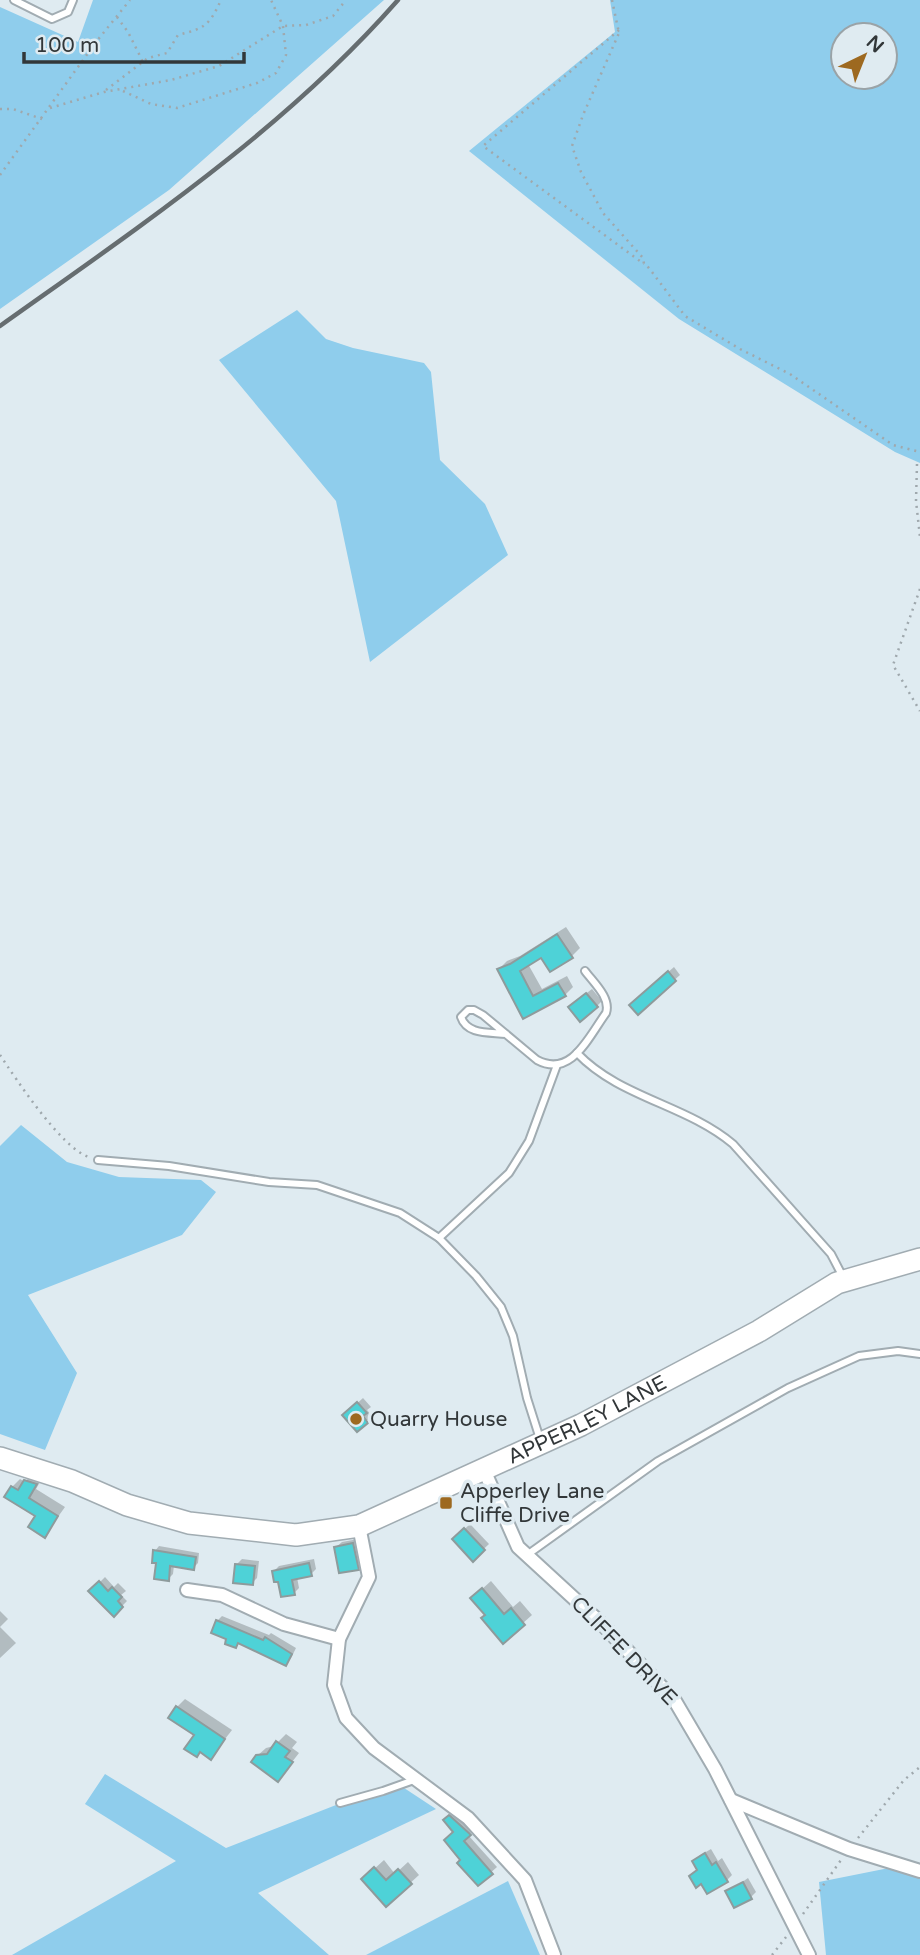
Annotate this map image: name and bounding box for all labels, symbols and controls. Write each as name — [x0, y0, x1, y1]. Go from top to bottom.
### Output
scale bar — [24, 21, 245, 65]
north arrow — [829, 21, 899, 91]
text: N — [862, 31, 888, 58]
text: 100 m — [35, 33, 99, 58]
street label: APPERLEY LANE — [503, 1370, 671, 1469]
place label: Quarry House — [370, 1407, 507, 1432]
marker: Quarry House — [348, 1411, 364, 1427]
place label: Apperley Lane Cliffe Drive — [460, 1479, 604, 1528]
marker: Apperley Lane Cliffe Drive — [438, 1495, 454, 1511]
street label: CLIFFE DRIVE — [566, 1591, 682, 1711]

